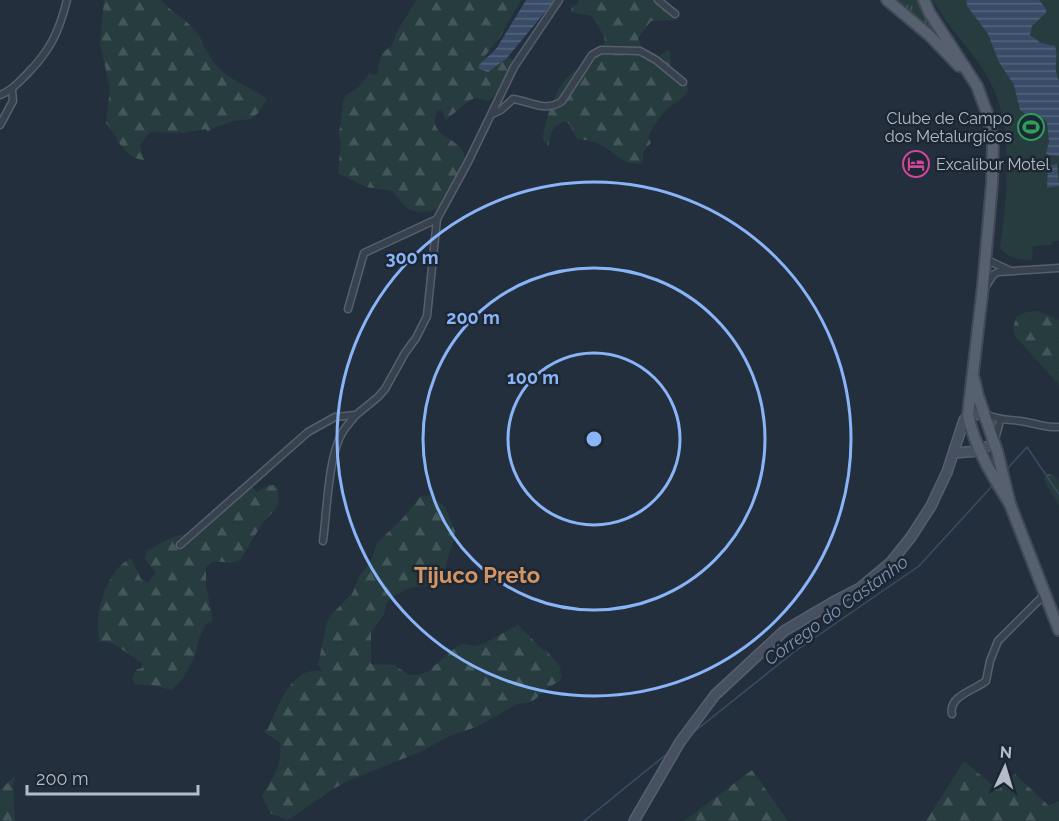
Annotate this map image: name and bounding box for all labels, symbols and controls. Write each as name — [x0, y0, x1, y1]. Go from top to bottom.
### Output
place label: Clube de Campo dos Metalurgícos — [885, 109, 1012, 146]
sports icon: Clube de Campo dos Metalurgícos — [1016, 112, 1046, 142]
hotel icon: Excalibur Motel — [901, 149, 931, 179]
place label: Excalibur Motel — [936, 155, 1050, 174]
text: 300 m — [385, 247, 439, 268]
text: 200 m — [446, 307, 500, 328]
text: 100 m — [507, 367, 559, 388]
centre of rings — [584, 429, 604, 449]
water label: Córrego do Castanho — [760, 551, 912, 669]
district label: Tijuco Preto — [414, 562, 540, 588]
north arrow — [975, 737, 1035, 797]
text: N — [999, 743, 1013, 762]
scale bar — [27, 758, 198, 796]
text: 200 m — [36, 768, 89, 789]

